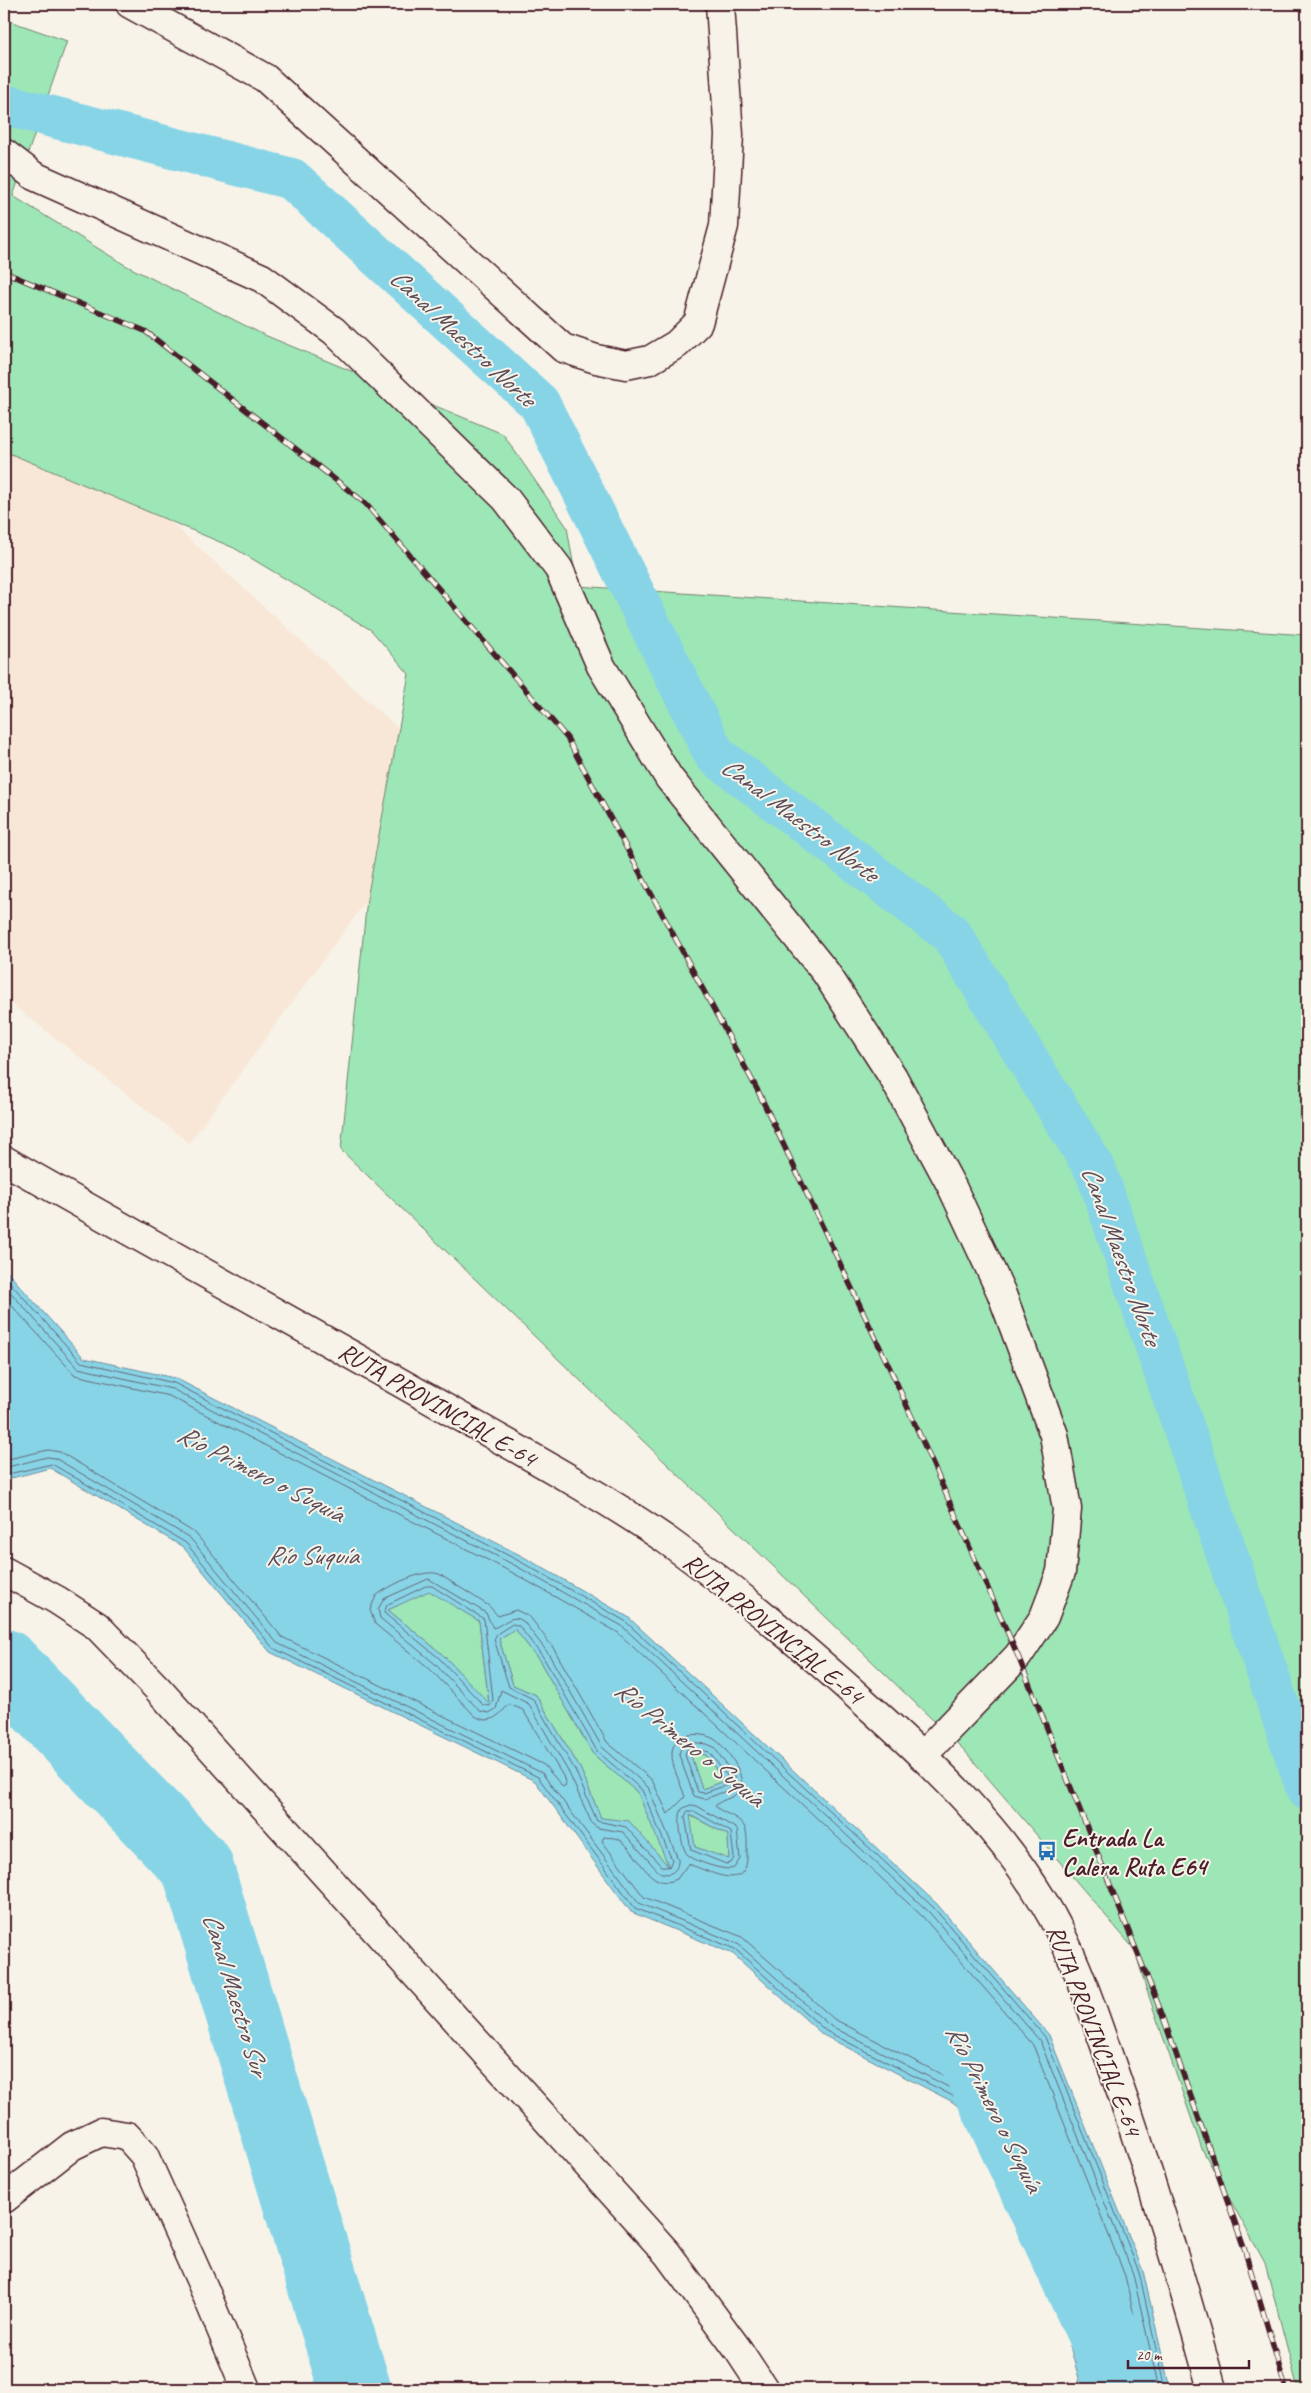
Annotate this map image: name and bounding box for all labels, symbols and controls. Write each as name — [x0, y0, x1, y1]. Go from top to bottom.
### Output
water label: Canal Maestro Norte — [383, 261, 546, 417]
water label: Canal Maestro Norte — [715, 750, 888, 892]
water label: Canal Maestro Norte — [1074, 1161, 1171, 1353]
street label: RUTA PROVINCIAL E-64 — [333, 1335, 545, 1476]
water label: Río Primero o Suquía — [172, 1417, 352, 1531]
water label: Río Suquía — [266, 1539, 361, 1572]
street label: RUTA PROVINCIAL E-64 — [677, 1546, 872, 1713]
water label: Río Primero o Suquía — [608, 1673, 773, 1815]
place label: Entrada La Calera Ruta E64 — [1062, 1822, 1209, 1883]
bus stop icon: Entrada La Calera Ruta E64 — [1036, 1840, 1058, 1862]
water label: Canal Maestro Sur — [195, 1909, 277, 2084]
street label: RUTA PROVINCIAL E-64 — [1039, 1920, 1150, 2143]
water label: Río Primero o Suquía — [938, 2019, 1052, 2200]
scale bar — [1128, 2338, 1250, 2370]
text: 20 m — [1136, 2346, 1163, 2365]

